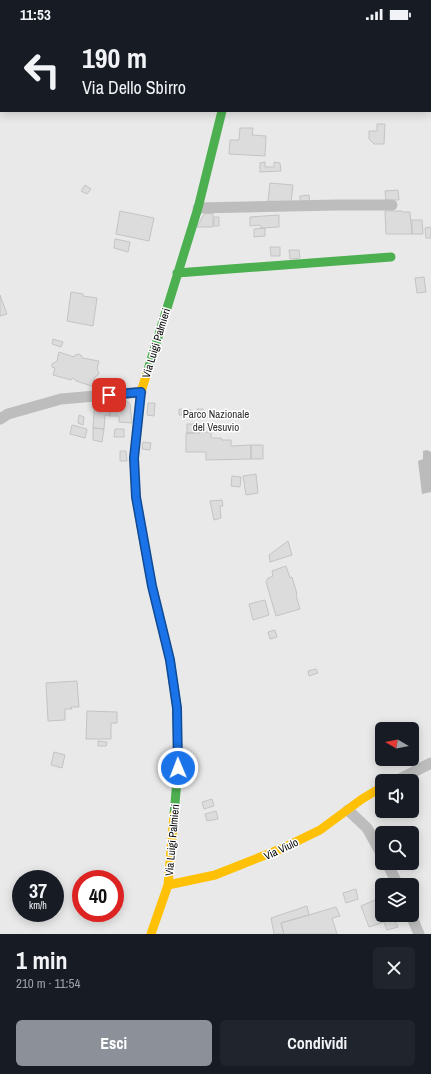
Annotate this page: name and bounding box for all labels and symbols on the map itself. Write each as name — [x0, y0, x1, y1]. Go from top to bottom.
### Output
street label: Via Luigi Palmieri — [139, 306, 173, 380]
pin — [92, 378, 126, 412]
park label: Parco Nazionale del Vesuvio — [183, 407, 249, 434]
north arrow — [375, 722, 419, 766]
position arrow — [157, 747, 199, 789]
street label: Via Luigi Palmieri — [162, 803, 182, 877]
street label: Via Viulo — [262, 835, 300, 863]
speed limit sign: 40 — [72, 870, 124, 922]

